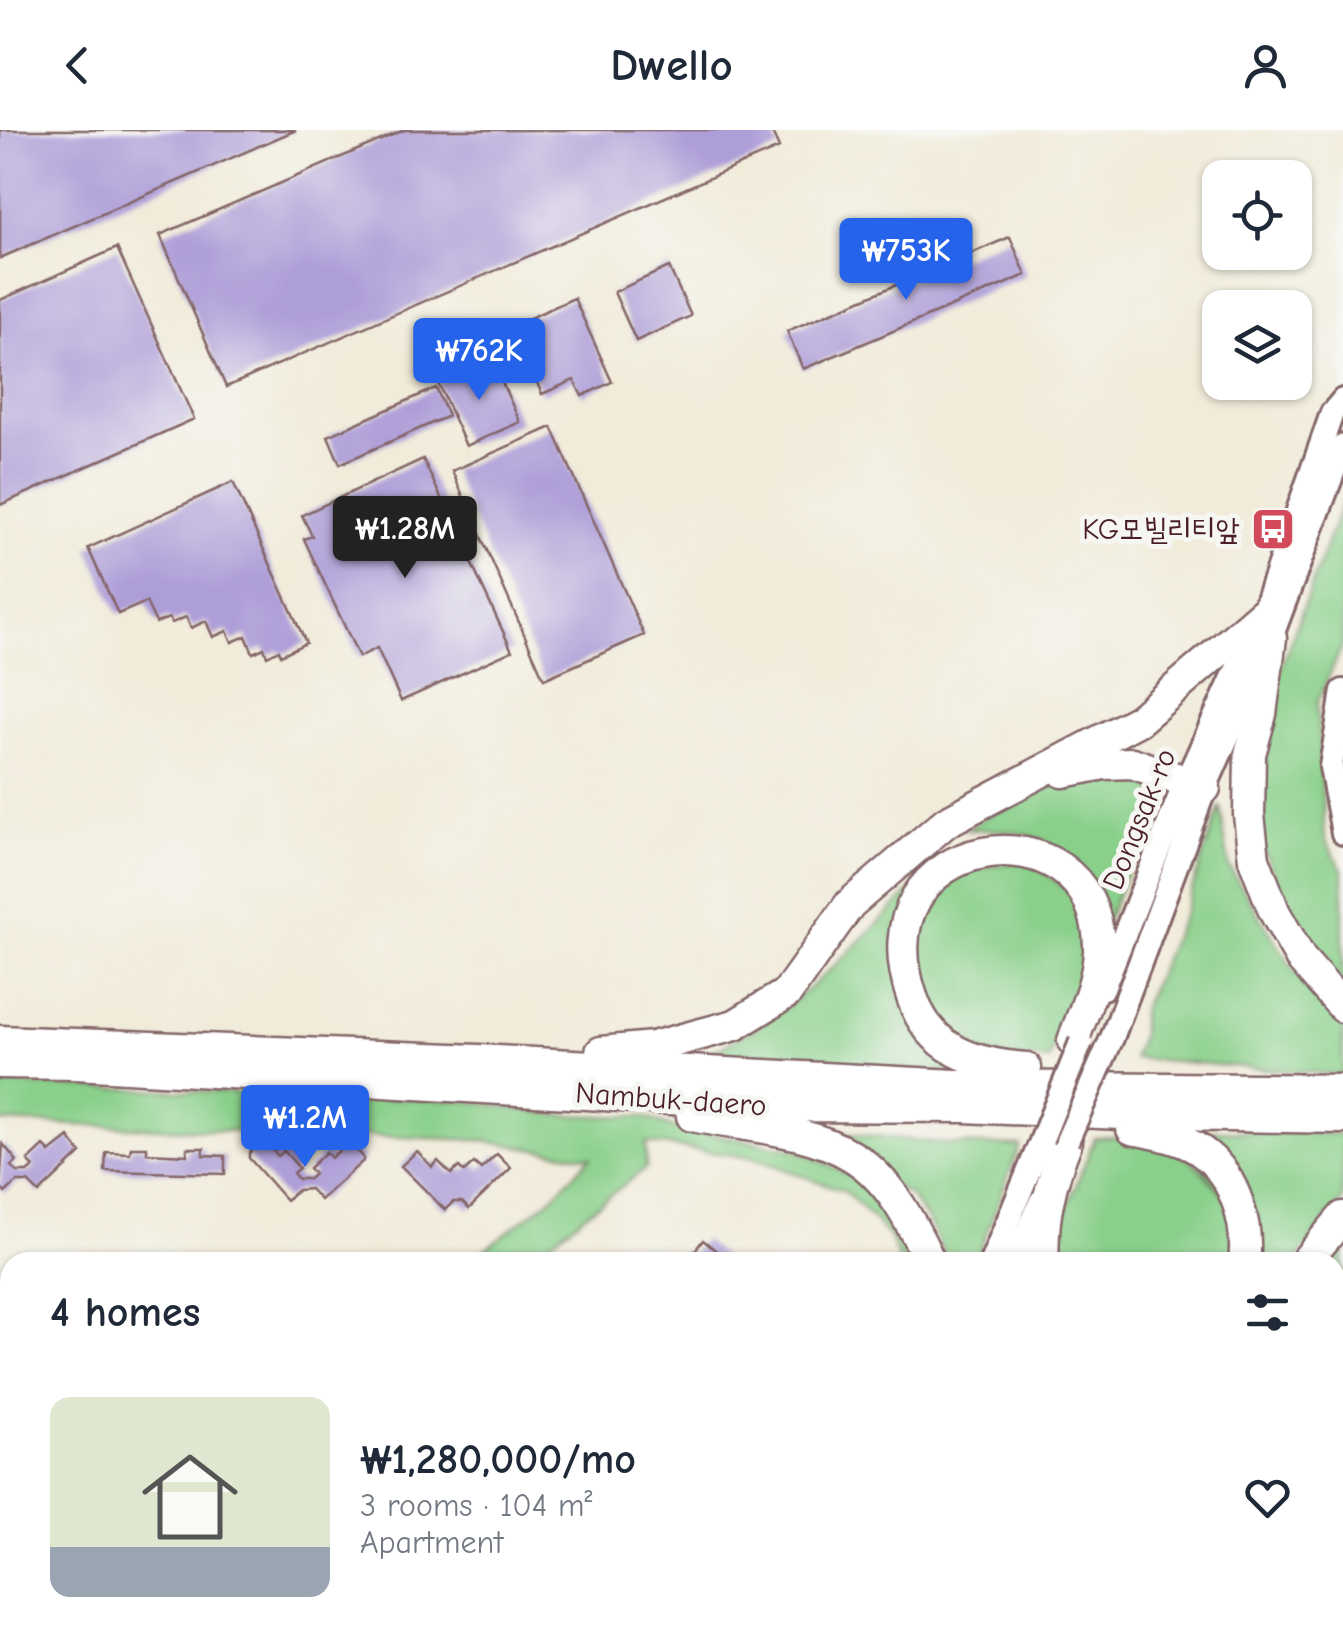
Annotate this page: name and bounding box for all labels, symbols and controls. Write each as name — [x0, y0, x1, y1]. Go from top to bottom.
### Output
icon: back — [50, 38, 105, 93]
icon: person — [1238, 38, 1293, 93]
text: Dwello — [610, 39, 733, 91]
map controls — [1202, 160, 1312, 400]
button: locate — [1202, 160, 1312, 270]
pin: ₩753K — [836, 218, 976, 303]
text: ₩753K — [862, 232, 951, 269]
button: layers — [1202, 290, 1312, 400]
pin: ₩762K — [409, 318, 549, 403]
text: ₩762K — [435, 332, 523, 369]
pin: ₩1.28M — [324, 496, 486, 581]
bus stop icon: KG모빌리티앞 — [1250, 506, 1296, 552]
text: ₩1.28M — [355, 510, 455, 547]
place label: KG모빌리티앞 — [1082, 512, 1240, 547]
street label: Dongsak-ro — [1095, 744, 1184, 895]
street label: Nambuk-daero — [574, 1075, 768, 1124]
pin: ₩1.2M — [235, 1085, 375, 1170]
text: ₩1.2M — [263, 1099, 347, 1136]
icon: filters — [1240, 1285, 1295, 1340]
text: 4 homes — [50, 1288, 200, 1337]
text: ₩1,280,000/mo — [360, 1435, 636, 1484]
icon: home — [130, 1437, 250, 1557]
icon: heart — [1240, 1470, 1295, 1525]
text: 3 rooms · 104 m² — [360, 1487, 592, 1524]
text: Apartment — [360, 1524, 503, 1561]

